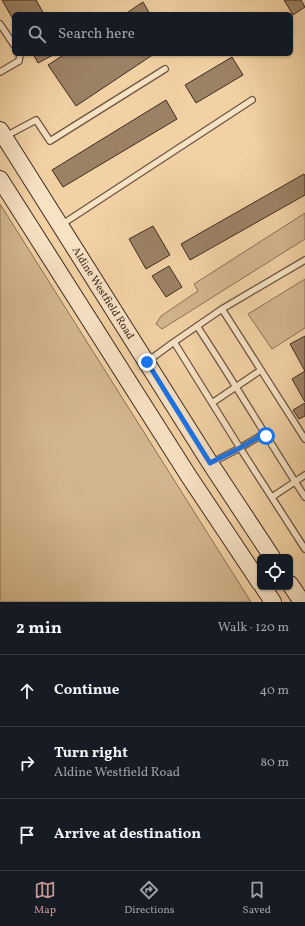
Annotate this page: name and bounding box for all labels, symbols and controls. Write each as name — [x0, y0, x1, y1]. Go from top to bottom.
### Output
search box — [12, 12, 293, 56]
icon: search — [26, 23, 48, 45]
text: Search here — [58, 24, 135, 45]
street label: Aldine Westfield Road — [68, 244, 138, 342]
route end — [138, 353, 156, 371]
route start — [257, 427, 275, 445]
map controls — [257, 554, 293, 590]
button: locate — [257, 554, 293, 590]
text: 2 min — [16, 617, 62, 640]
text: Walk · 120 m — [218, 619, 289, 637]
icon: ahead — [16, 680, 38, 702]
text: Continue — [54, 680, 119, 701]
text: 40 m — [260, 682, 289, 700]
text: Turn right — [54, 743, 128, 764]
icon: right — [16, 752, 38, 774]
text: 80 m — [260, 754, 289, 772]
text: Aldine Westfield Road — [54, 764, 180, 782]
icon: arrive — [16, 824, 38, 846]
text: Arrive at destination — [54, 824, 201, 845]
tab: Map — [34, 879, 56, 918]
tab: Directions — [124, 879, 175, 918]
tab: Saved — [243, 879, 271, 918]

